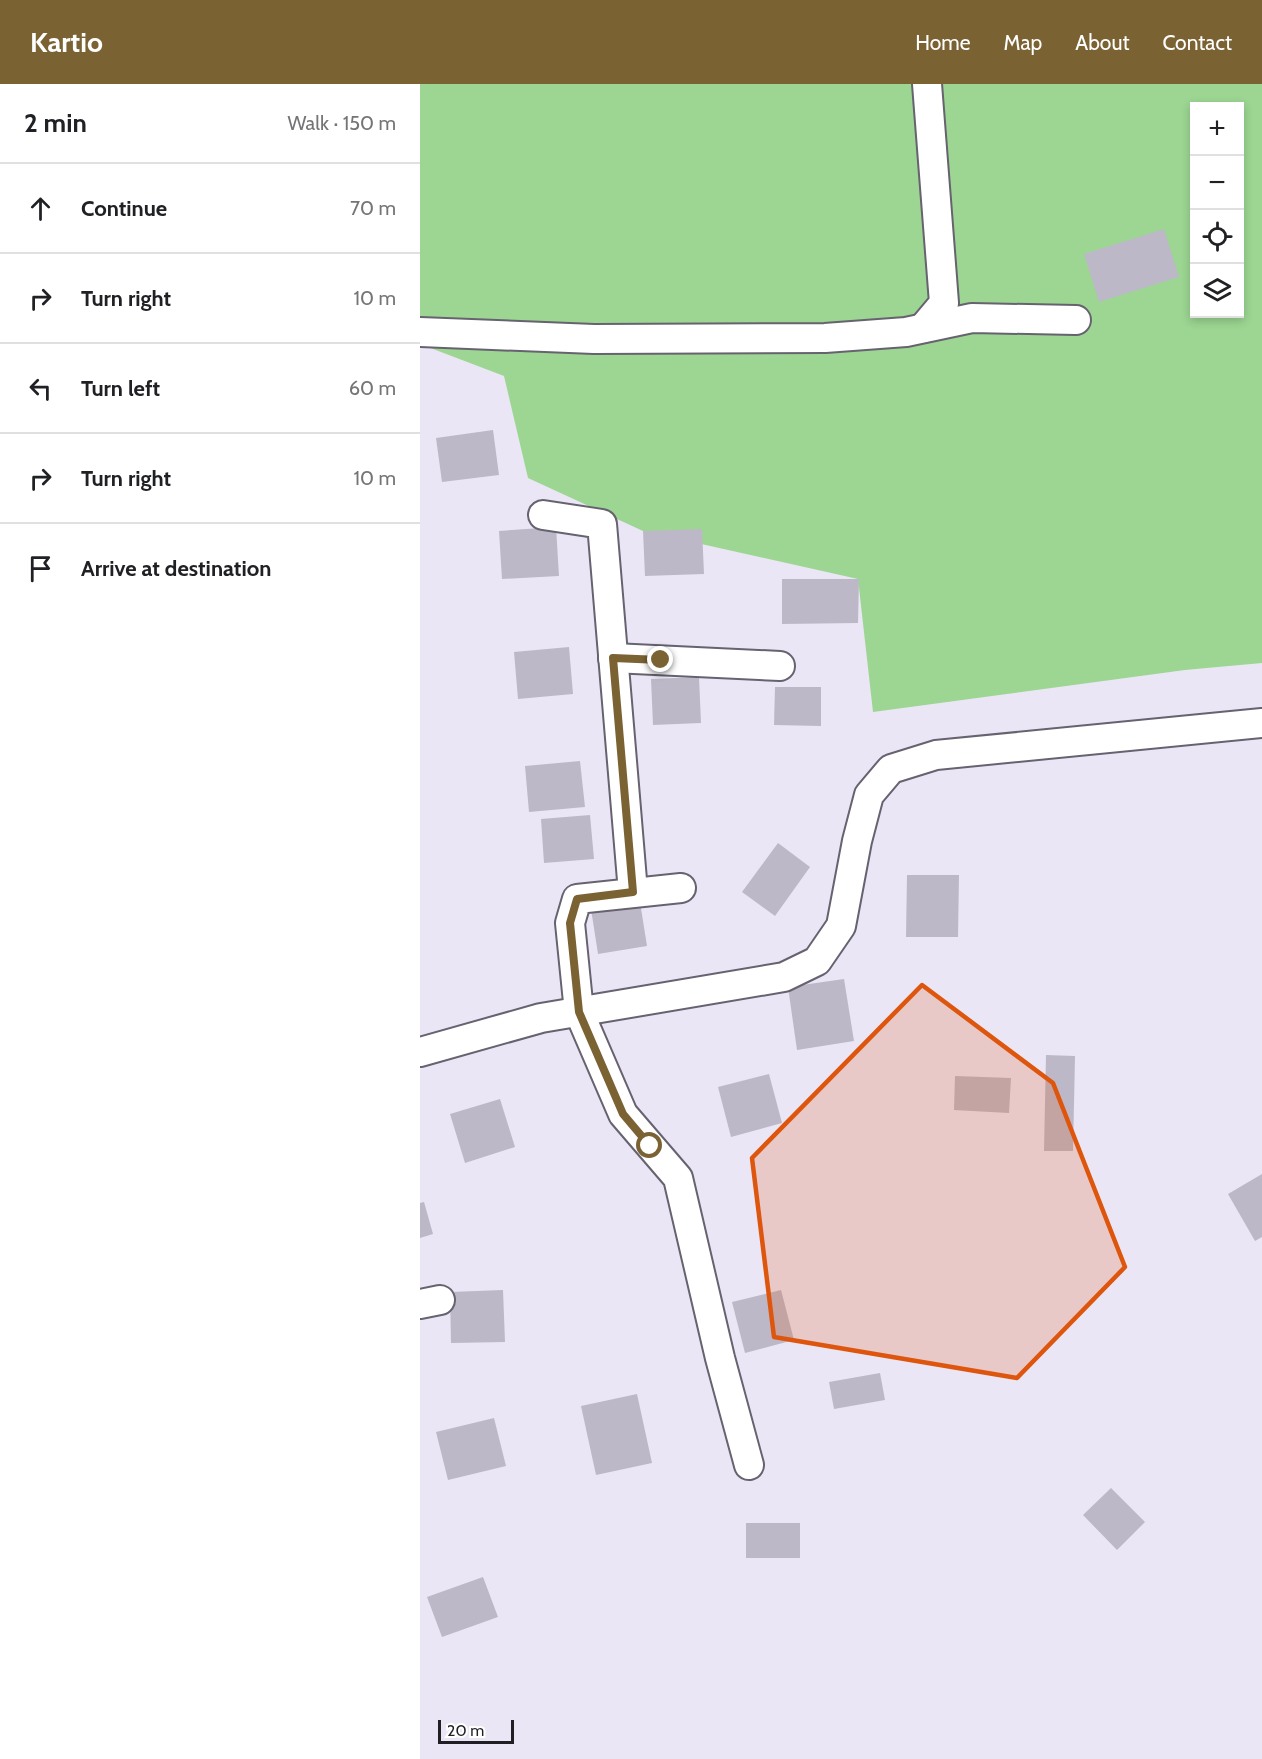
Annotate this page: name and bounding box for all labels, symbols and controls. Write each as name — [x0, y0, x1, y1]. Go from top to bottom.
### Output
text: Kartio — [30, 25, 103, 59]
text: Home — [915, 30, 971, 55]
text: Map — [1004, 30, 1042, 55]
text: About — [1075, 30, 1129, 55]
text: Contact — [1162, 30, 1232, 55]
map controls — [1190, 102, 1244, 318]
button: + — [1190, 102, 1244, 156]
text: 2 min — [24, 107, 87, 139]
text: Walk · 150 m — [288, 111, 396, 135]
button: − — [1190, 156, 1244, 210]
icon: ahead — [24, 192, 57, 225]
text: Continue — [81, 195, 167, 222]
text: 70 m — [350, 196, 396, 220]
button: locate — [1190, 210, 1244, 264]
button: layers — [1190, 264, 1244, 318]
icon: right — [24, 282, 57, 315]
text: Turn right — [81, 285, 171, 312]
text: 10 m — [353, 286, 396, 310]
icon: left — [24, 372, 57, 405]
text: Turn left — [81, 375, 160, 402]
text: 60 m — [349, 376, 396, 400]
icon: right — [24, 462, 57, 495]
text: Turn right — [81, 465, 171, 492]
text: 10 m — [353, 466, 396, 490]
icon: arrive — [24, 552, 57, 585]
text: Arrive at destination — [81, 555, 271, 582]
route end — [647, 646, 673, 672]
route start — [636, 1132, 662, 1158]
scale bar — [438, 1717, 514, 1744]
text: 20 m — [447, 1721, 484, 1740]

